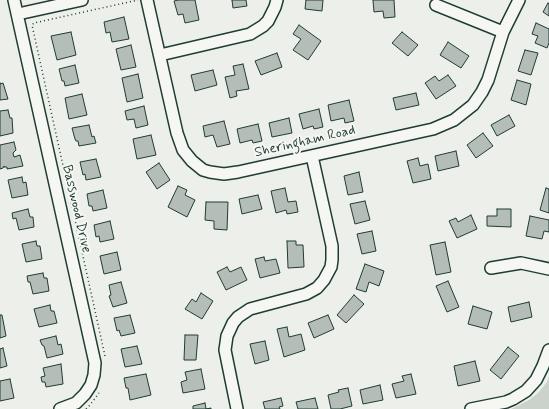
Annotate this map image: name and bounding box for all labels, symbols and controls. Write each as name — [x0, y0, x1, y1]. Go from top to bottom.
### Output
street label: Sheringham Road — [253, 122, 357, 162]
street label: Basswood Drive — [58, 163, 94, 255]

